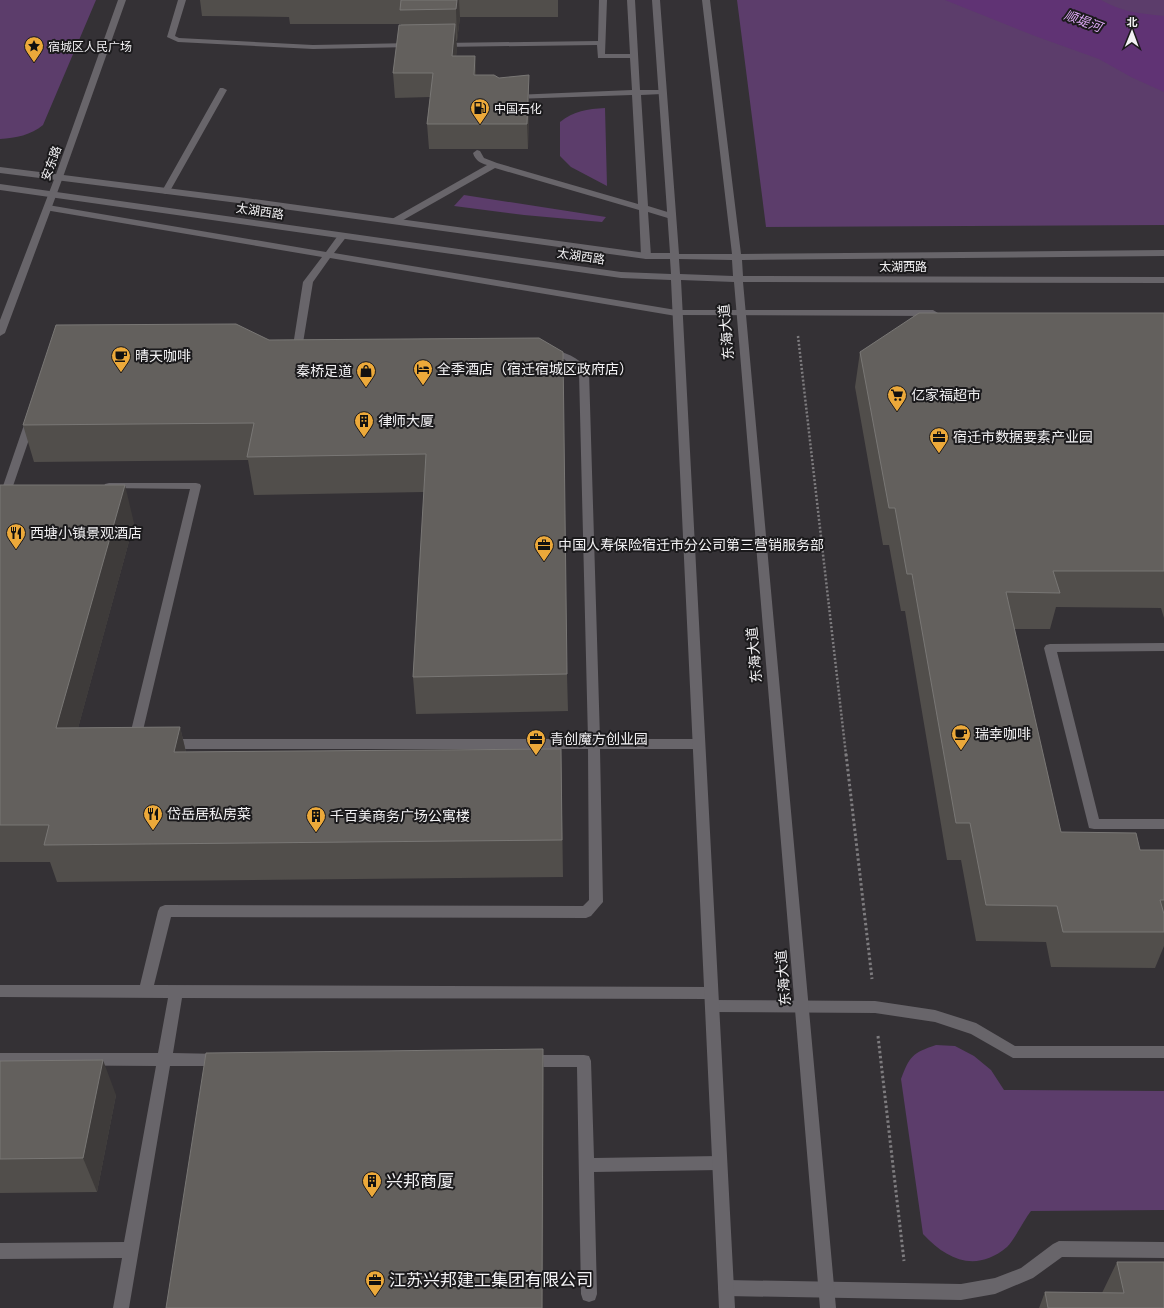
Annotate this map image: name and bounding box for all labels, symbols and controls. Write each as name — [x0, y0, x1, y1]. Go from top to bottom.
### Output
water label: 顺堤河 — [1062, 6, 1107, 37]
north arrow — [1112, 12, 1152, 52]
text: 北 — [1127, 15, 1138, 29]
place icon: 宿城区人民广场 — [23, 35, 45, 63]
place label: 宿城区人民广场 — [48, 39, 132, 54]
fuel station icon: 中国石化 — [469, 97, 491, 125]
place label: 中国石化 — [494, 101, 542, 116]
street label: 安东路 — [38, 144, 64, 182]
street label: 太湖西路 — [235, 200, 285, 222]
street label: 太湖西路 — [556, 245, 606, 267]
street label: 太湖西路 — [879, 259, 927, 274]
street label: 东海大道 — [715, 303, 737, 361]
cafe icon: 晴天咖啡 — [110, 345, 132, 373]
place label: 晴天咖啡 — [135, 347, 191, 365]
hotel icon: 全季酒店（宿迁宿城区政府店） — [412, 358, 434, 386]
shop icon: 秦桥足道 — [355, 360, 377, 388]
place label: 全季酒店（宿迁宿城区政府店） — [437, 360, 633, 378]
place label: 秦桥足道 — [296, 362, 352, 380]
supermarket icon: 亿家福超市 — [886, 384, 908, 412]
place label: 亿家福超市 — [911, 386, 981, 404]
building icon: 律师大厦 — [353, 410, 375, 438]
place label: 律师大厦 — [378, 412, 434, 430]
office icon: 宿迁市数据要素产业园 — [928, 426, 950, 454]
place label: 宿迁市数据要素产业园 — [953, 428, 1093, 446]
restaurant icon: 西塘小镇景观酒店 — [5, 522, 27, 550]
place label: 西塘小镇景观酒店 — [30, 524, 142, 542]
office icon: 中国人寿保险宿迁市分公司第三营销服务部 — [533, 534, 555, 562]
place label: 中国人寿保险宿迁市分公司第三营销服务部 — [558, 536, 824, 554]
street label: 东海大道 — [743, 626, 765, 684]
cafe icon: 瑞幸咖啡 — [950, 723, 972, 751]
place label: 瑞幸咖啡 — [975, 725, 1031, 743]
office icon: 青创魔方创业园 — [525, 728, 547, 756]
place label: 青创魔方创业园 — [550, 730, 648, 748]
restaurant icon: 岱岳居私房菜 — [142, 803, 164, 831]
place label: 岱岳居私房菜 — [167, 805, 251, 823]
building icon: 千百美商务广场公寓楼 — [305, 805, 327, 833]
place label: 千百美商务广场公寓楼 — [330, 807, 470, 825]
street label: 东海大道 — [772, 949, 794, 1007]
building icon: 兴邦商厦 — [361, 1170, 383, 1198]
place label: 兴邦商厦 — [386, 1170, 454, 1192]
office icon: 江苏兴邦建工集团有限公司 — [364, 1269, 386, 1297]
place label: 江苏兴邦建工集团有限公司 — [389, 1269, 593, 1291]

